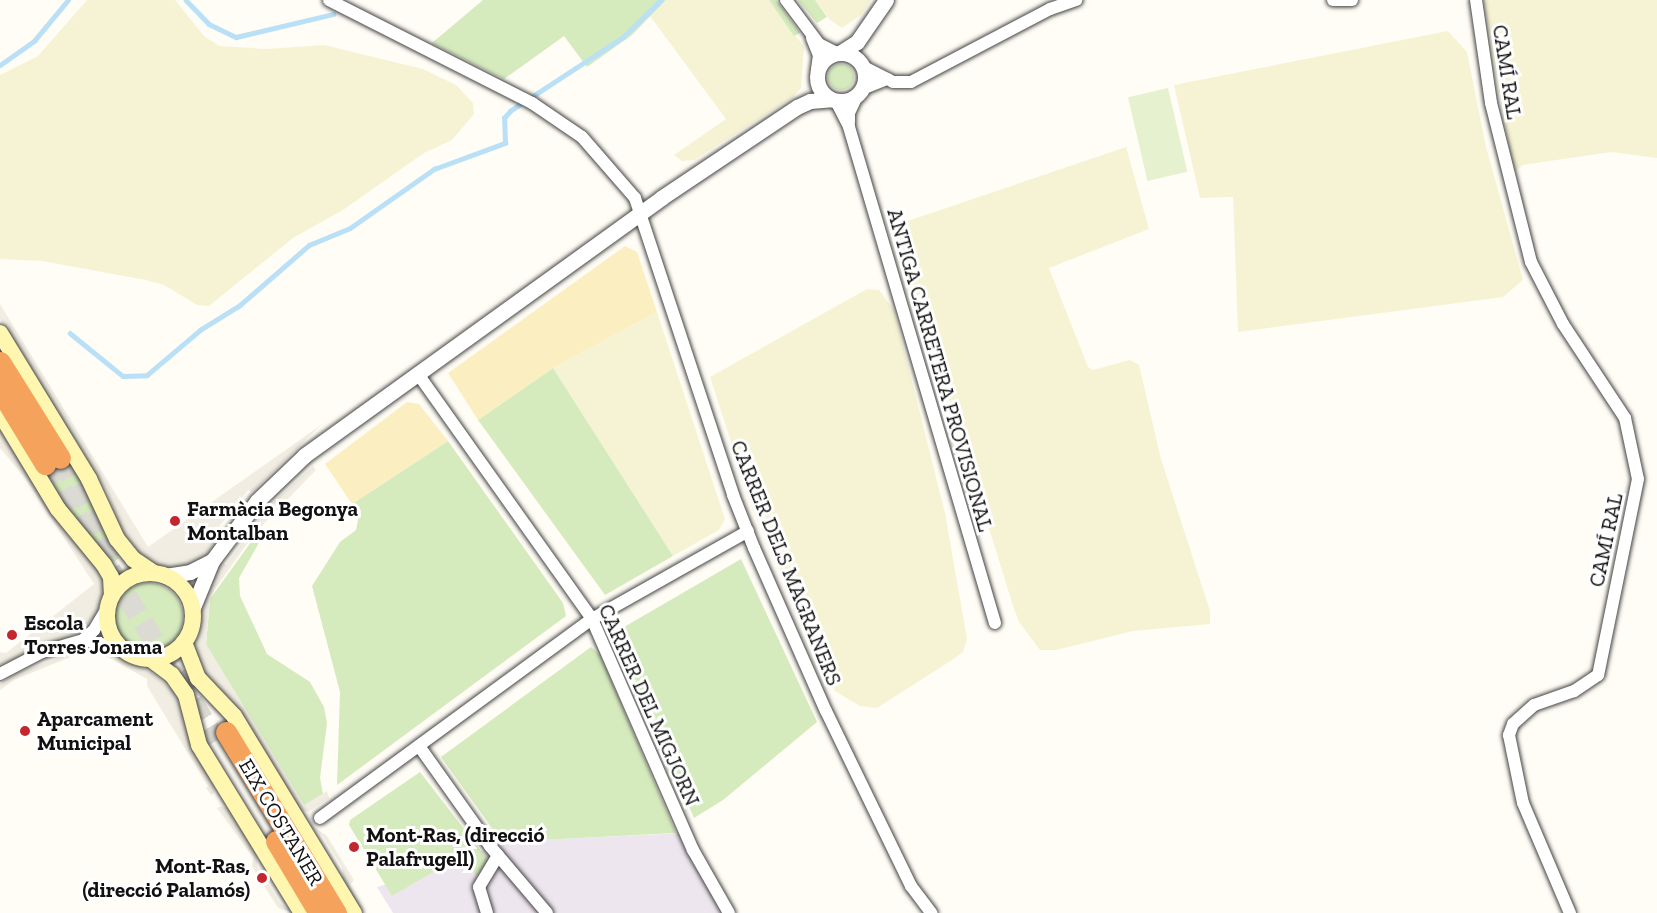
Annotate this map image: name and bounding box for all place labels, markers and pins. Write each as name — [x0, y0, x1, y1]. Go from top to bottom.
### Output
place label: Farmàcia Begonya Montalban — [187, 496, 358, 546]
marker: Farmàcia Begonya Montalban — [168, 514, 182, 528]
place label: Escola Torres Jonama — [24, 610, 163, 660]
marker: Escola Torres Jonama — [5, 628, 19, 642]
place label: Aparcament Municipal — [37, 706, 153, 756]
marker: Aparcament Municipal — [18, 724, 32, 738]
place label: Mont-Ras, (direcció Palafrugell) — [366, 822, 545, 872]
marker: Mont-Ras, (direcció Palafrugell) — [347, 840, 361, 854]
place label: Mont-Ras, (direcció Palamós) — [83, 853, 250, 903]
marker: Mont-Ras, (direcció Palamós) — [255, 871, 269, 885]

